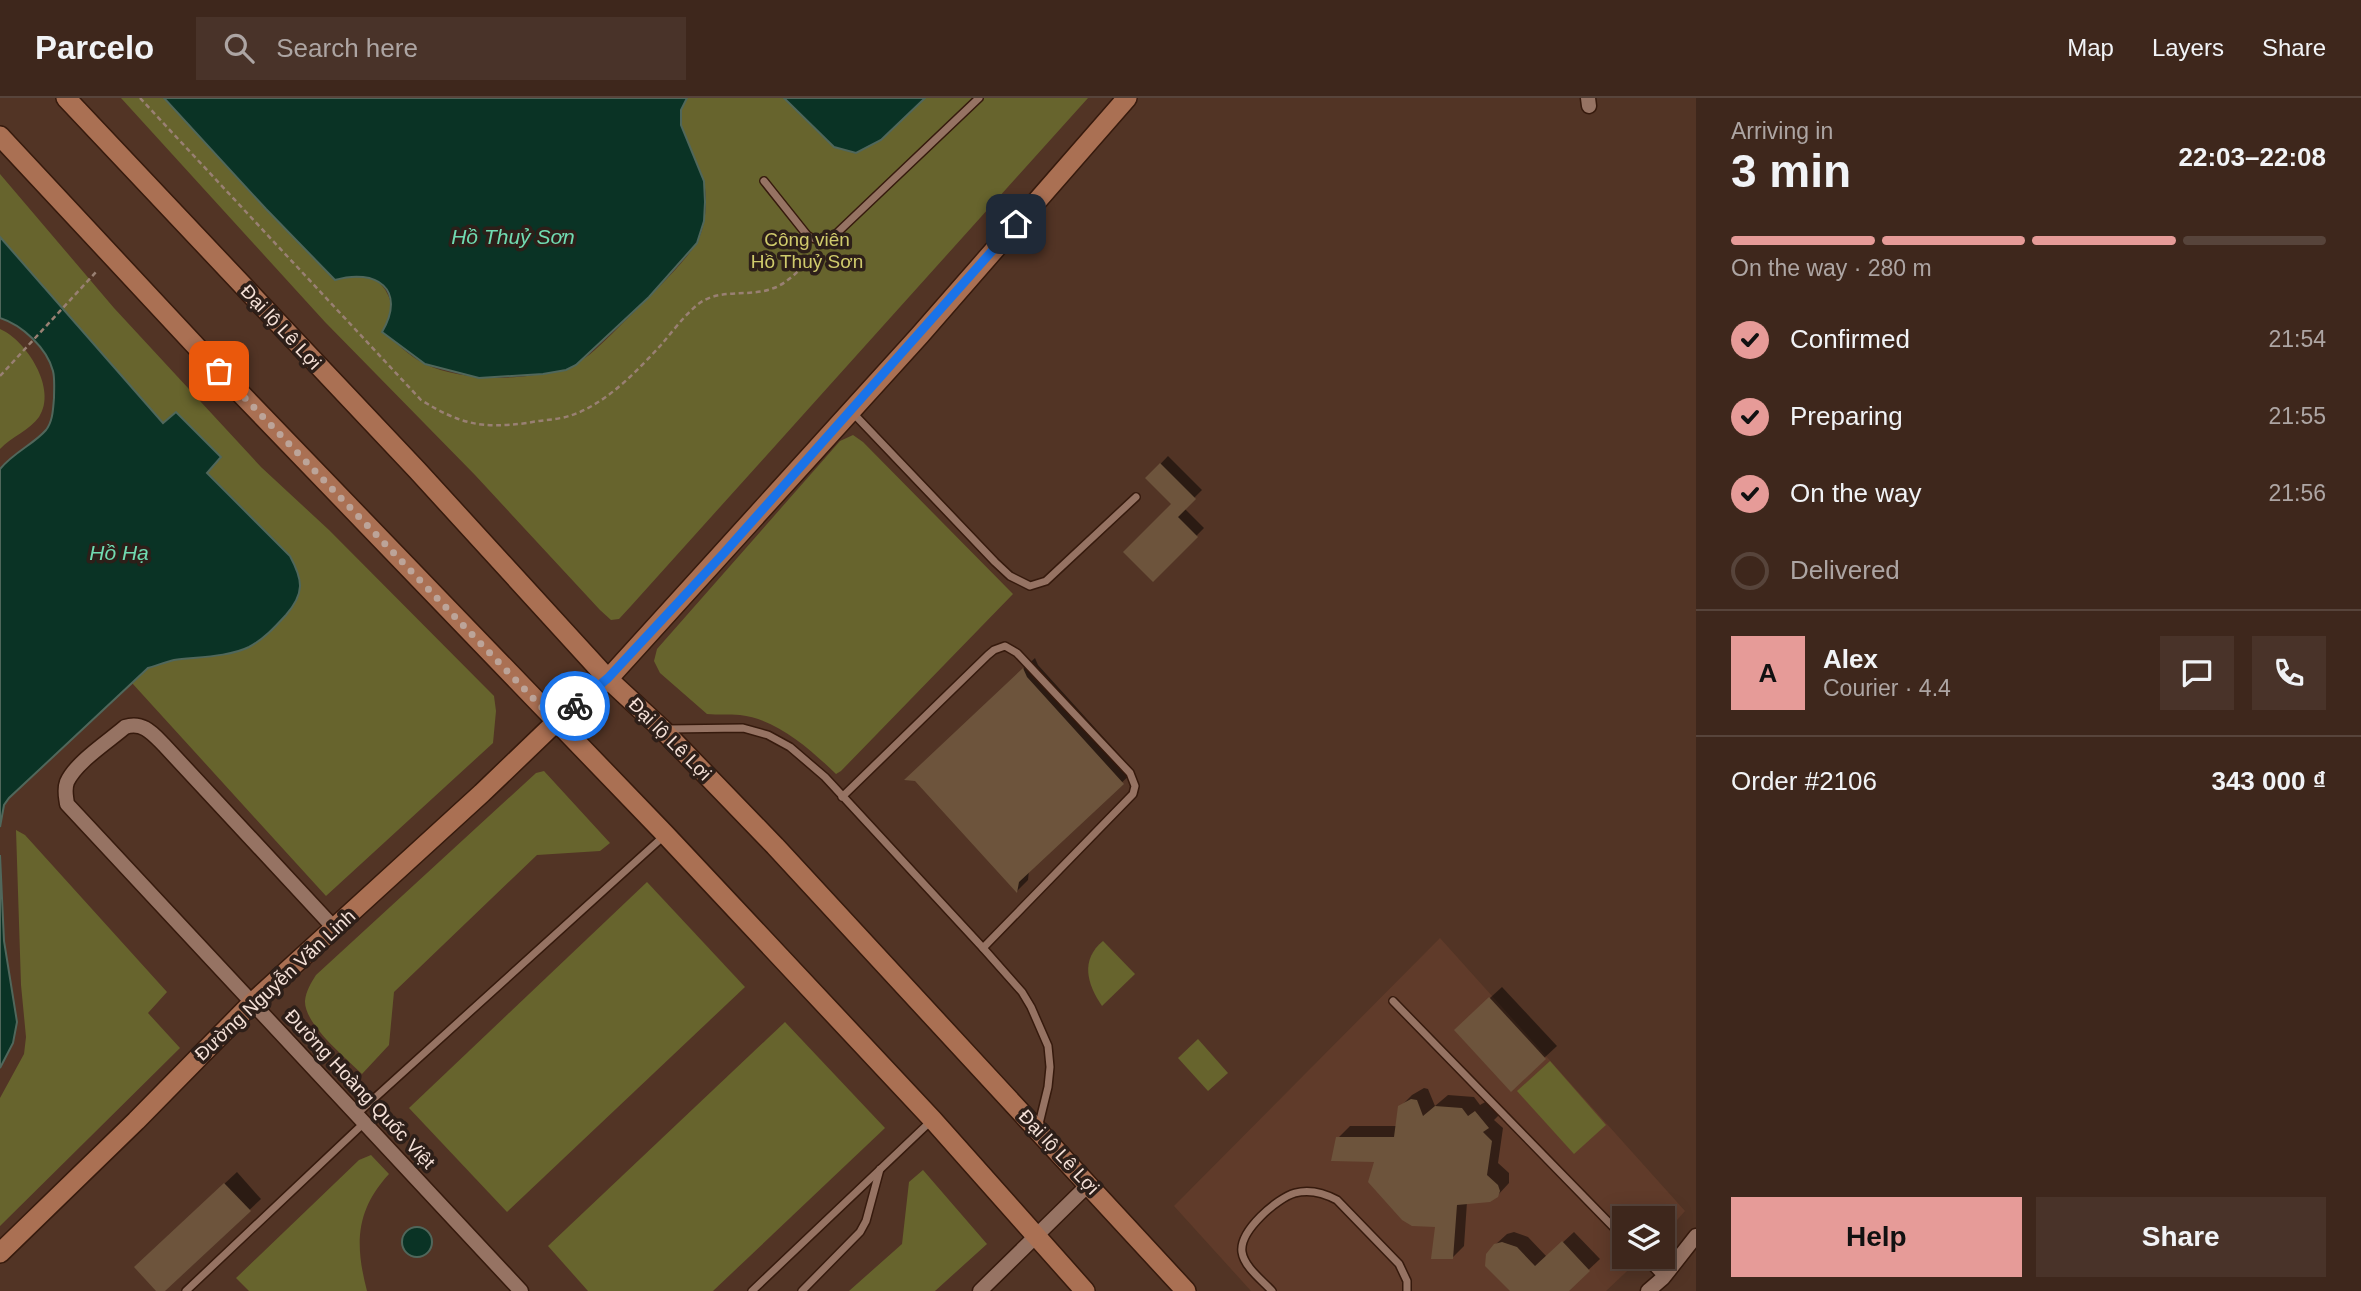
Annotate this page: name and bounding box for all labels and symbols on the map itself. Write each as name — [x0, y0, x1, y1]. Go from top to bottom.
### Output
pin — [986, 194, 1046, 254]
water label: Hồ Thuỷ Sơn — [451, 225, 575, 248]
park label: Công viên Hồ Thuỷ Sơn — [751, 229, 863, 272]
street label: Đại lộ Lê Lợi — [237, 281, 325, 373]
pin — [189, 341, 249, 401]
water label: Hồ Hạ — [89, 541, 149, 564]
courier — [540, 671, 610, 741]
street label: Đại lộ Lê Lợi — [625, 694, 715, 784]
street label: Đường Nguyễn Văn Linh — [191, 905, 359, 1065]
street label: Đường Hoàng Quốc Việt — [281, 1005, 440, 1173]
street label: Đại lộ Lê Lợi — [1015, 1106, 1103, 1198]

